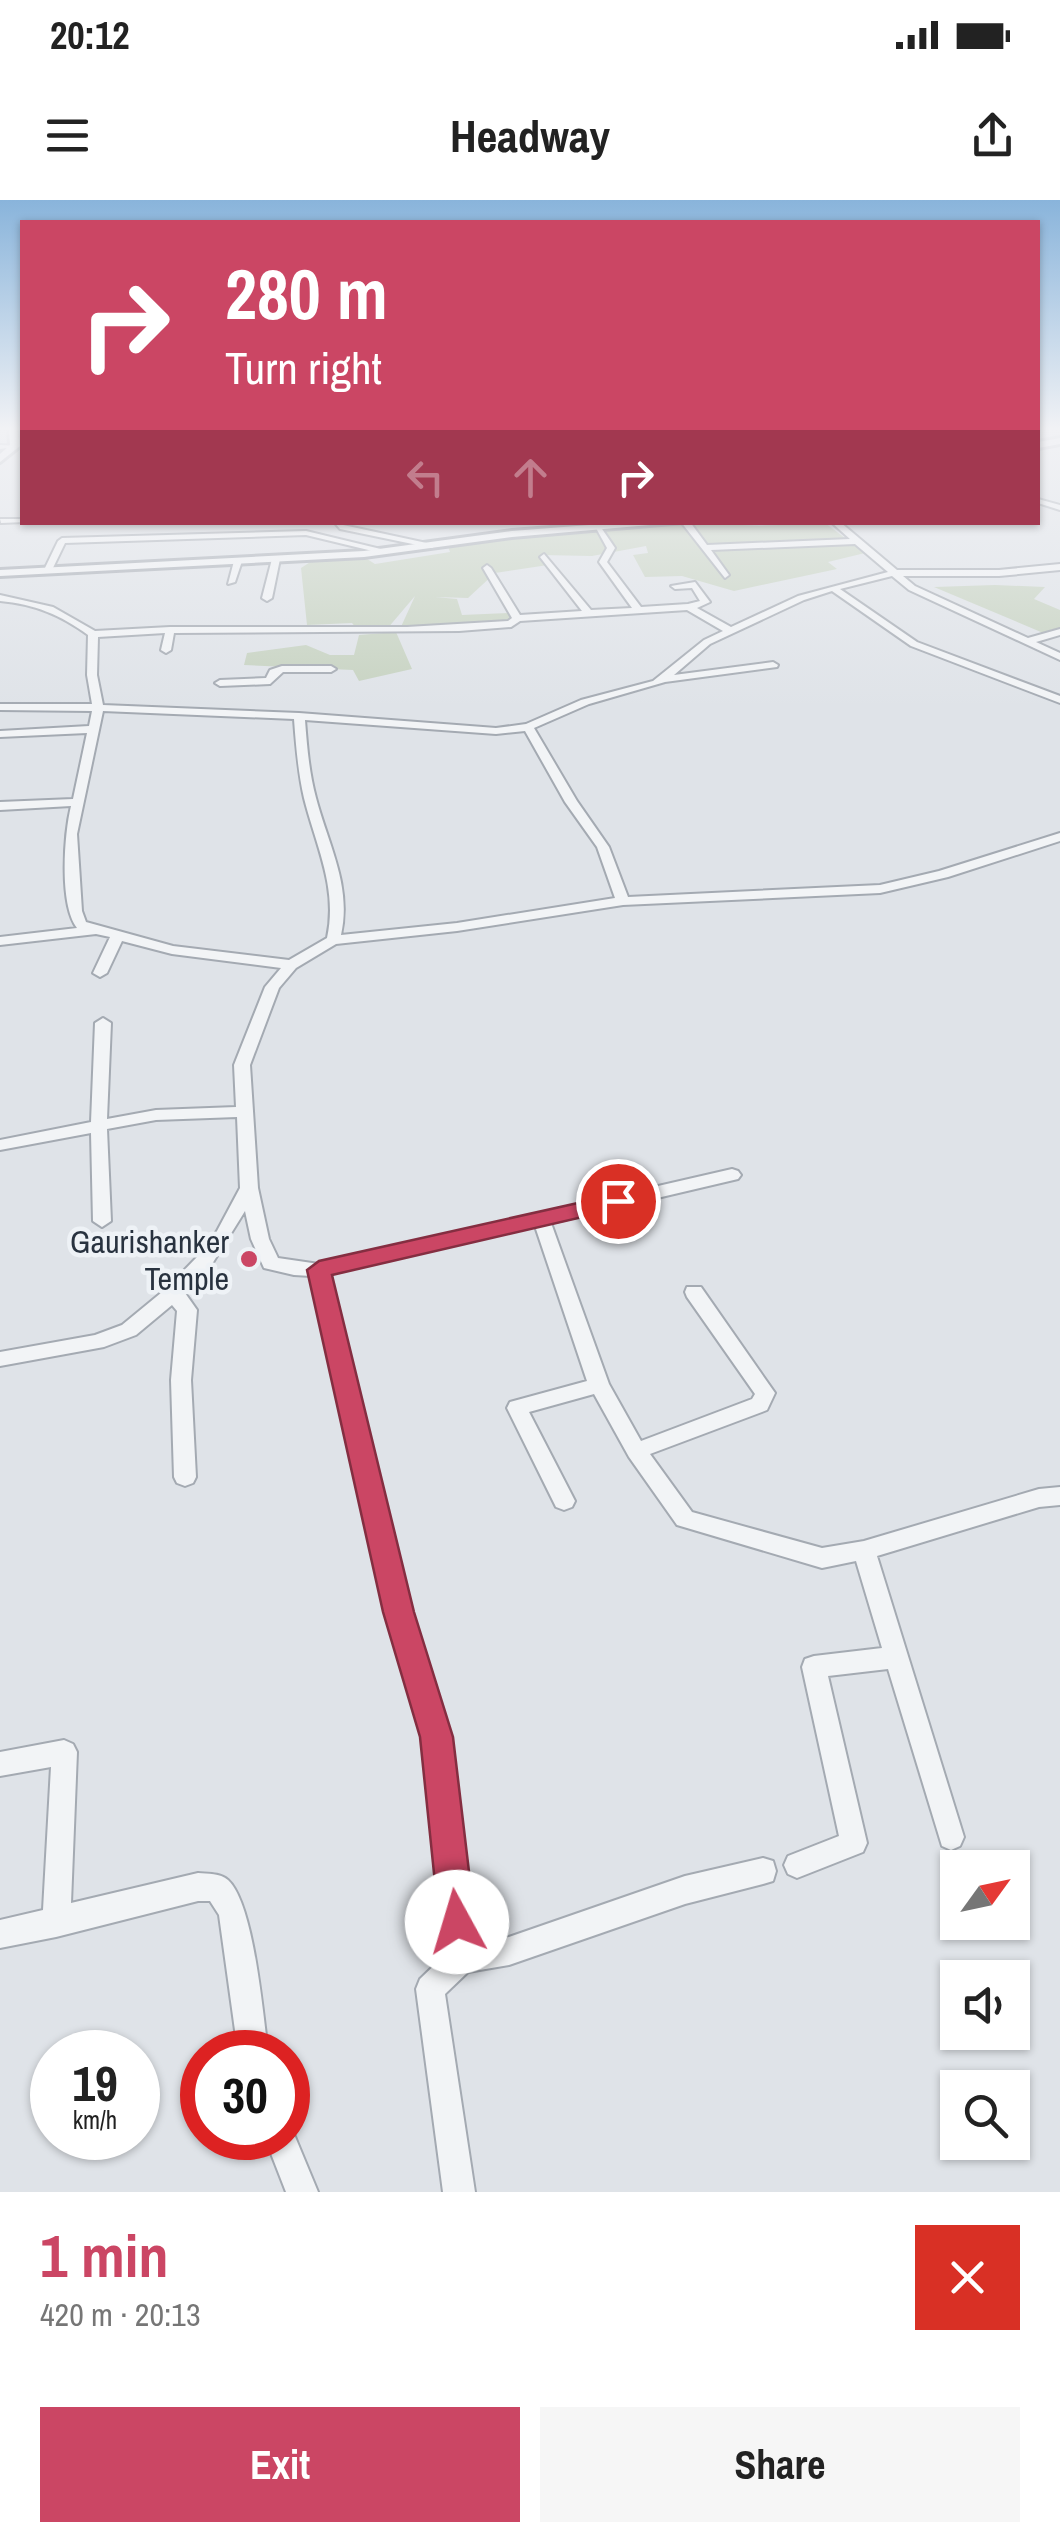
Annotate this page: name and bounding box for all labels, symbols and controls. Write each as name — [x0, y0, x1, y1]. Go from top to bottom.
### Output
text: 20:12 — [50, 10, 130, 61]
text: Headway — [450, 105, 610, 166]
icon: menu — [40, 108, 95, 163]
icon: share — [965, 108, 1020, 163]
text: 280 m — [225, 247, 388, 341]
icon: right — [60, 260, 190, 390]
text: Turn right — [225, 337, 382, 398]
icon: left — [398, 450, 453, 505]
icon: ahead — [503, 450, 558, 505]
icon: right — [608, 450, 663, 505]
pin — [576, 1159, 661, 1244]
icon: arrive — [591, 1174, 646, 1229]
place label: Gaurishanker Temple — [70, 1220, 229, 1300]
marker: Gaurishanker Temple — [238, 1248, 260, 1270]
north arrow — [940, 1850, 1030, 1940]
map controls — [940, 1850, 1030, 2160]
position arrow — [405, 1870, 509, 1974]
button: sound — [940, 1960, 1030, 2050]
speed limit sign: 30 — [180, 2030, 310, 2160]
text: 19 — [72, 2049, 118, 2117]
button: search — [940, 2070, 1030, 2160]
text: km/h — [73, 2103, 117, 2137]
text: 1 min — [40, 2215, 169, 2296]
button: close — [915, 2225, 1020, 2330]
text: 420 m · 20:13 — [40, 2293, 200, 2336]
button: Exit — [40, 2407, 520, 2522]
button: Share — [540, 2407, 1020, 2522]

